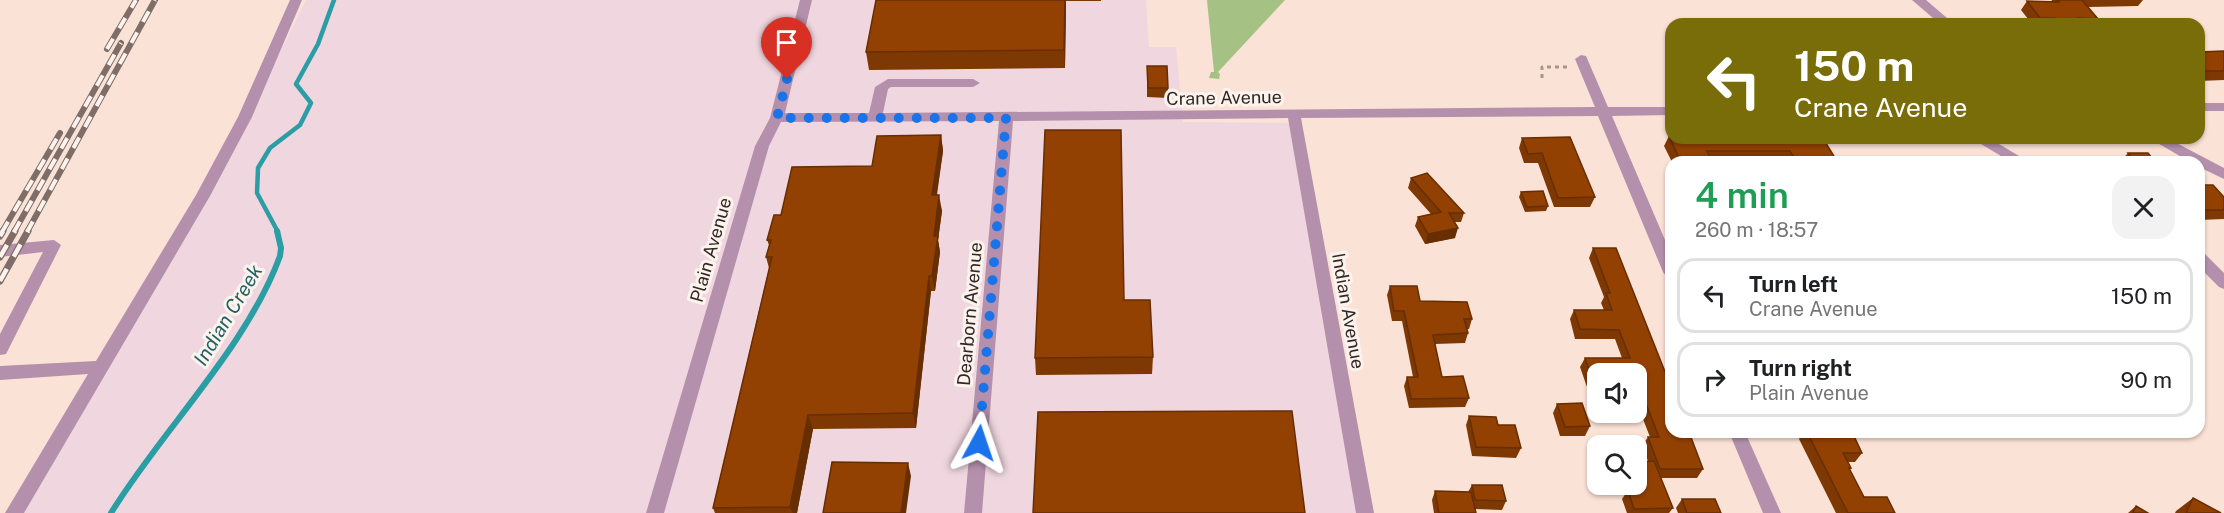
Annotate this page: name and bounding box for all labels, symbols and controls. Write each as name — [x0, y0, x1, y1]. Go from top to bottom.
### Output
pin — [761, 17, 812, 79]
icon: arrive — [770, 26, 803, 59]
text: 150 m — [1794, 41, 1914, 90]
icon: left — [1695, 42, 1773, 120]
street label: Crane Avenue — [1166, 86, 1282, 109]
text: Crane Avenue — [1794, 91, 1968, 123]
text: 4 min — [1695, 174, 1789, 216]
button: close — [2112, 176, 2175, 239]
street label: Plain Avenue — [686, 195, 735, 305]
text: 260 m · 18:57 — [1695, 218, 1818, 242]
street label: Dearborn Avenue — [953, 241, 986, 387]
street label: Indian Avenue — [1328, 251, 1369, 371]
water label: Indian Creek — [189, 260, 268, 370]
text: Turn left — [1749, 271, 1838, 297]
icon: left — [1698, 279, 1731, 312]
text: 150 m — [2111, 283, 2172, 309]
text: Crane Avenue — [1749, 297, 1878, 321]
text: Turn right — [1749, 355, 1852, 381]
map controls — [1587, 363, 1647, 495]
button: sound — [1587, 363, 1647, 423]
icon: right — [1698, 363, 1731, 396]
text: 90 m — [2121, 367, 2172, 393]
text: Plain Avenue — [1749, 381, 1869, 405]
position arrow — [947, 411, 1011, 475]
button: search — [1587, 435, 1647, 495]

